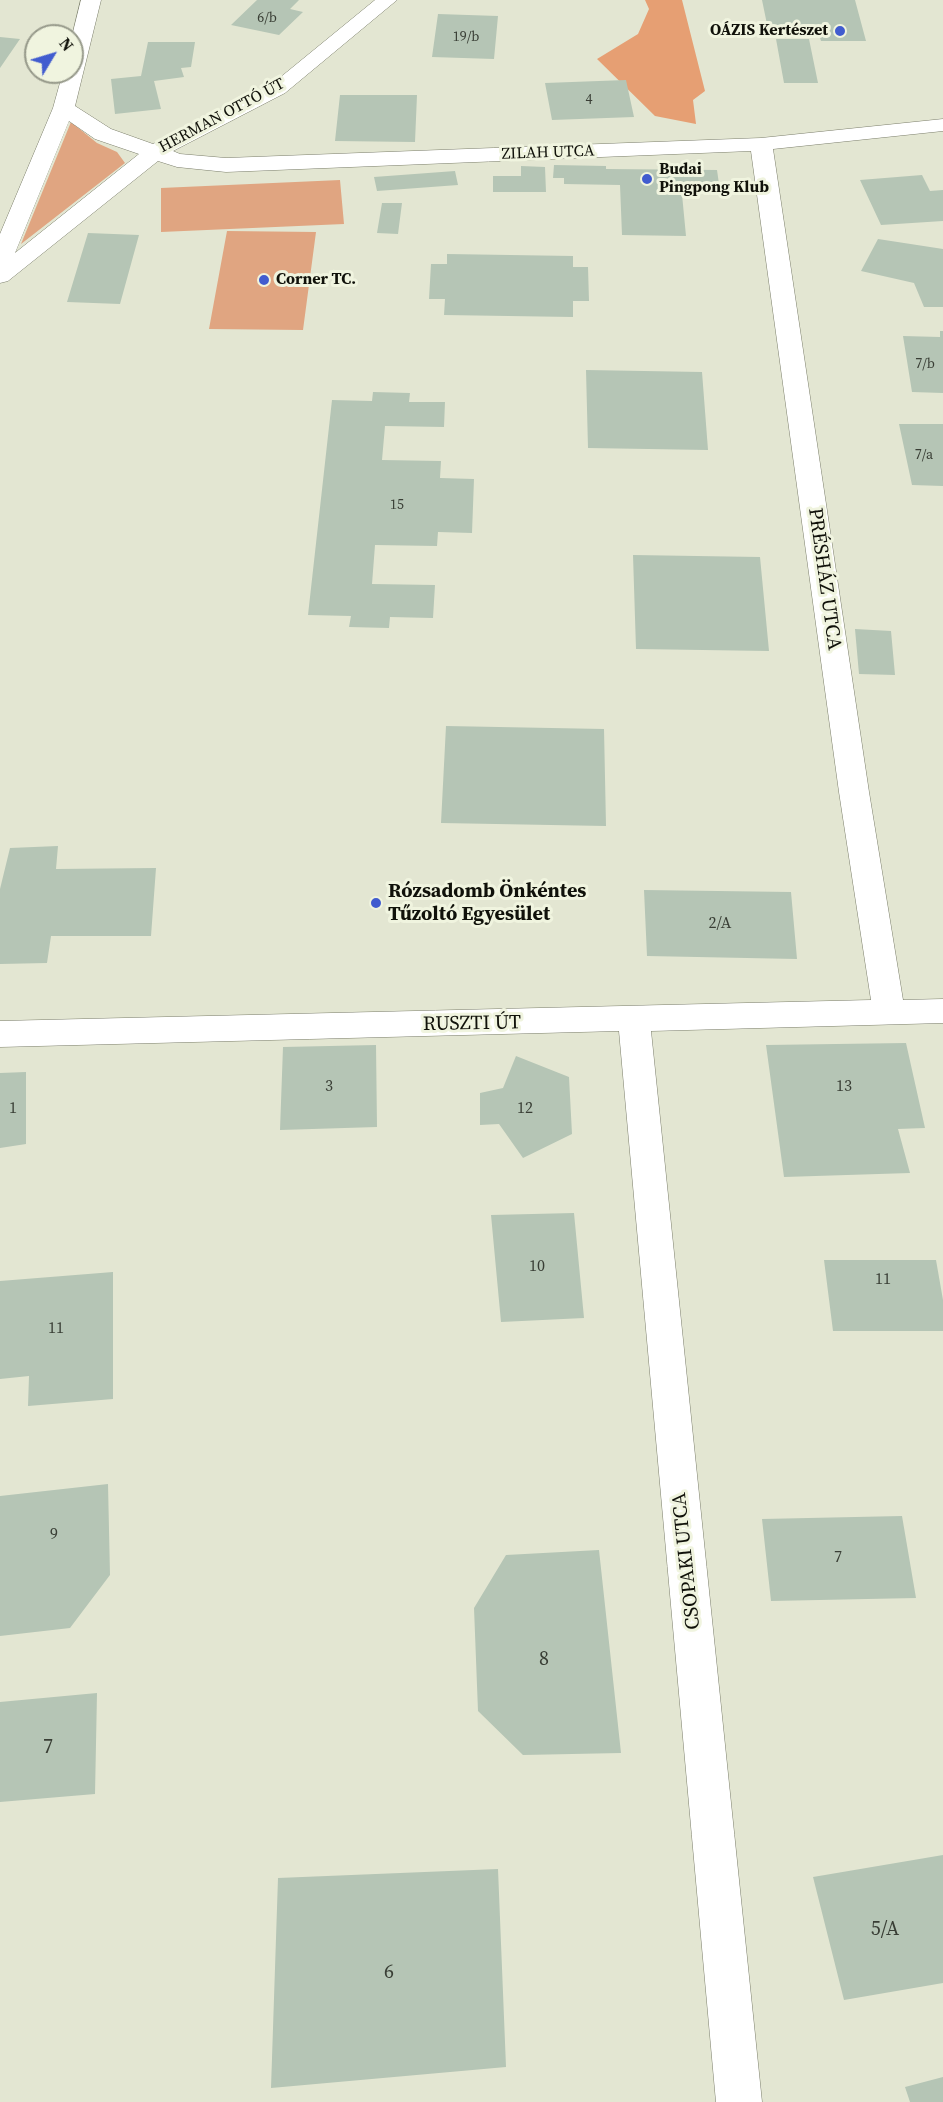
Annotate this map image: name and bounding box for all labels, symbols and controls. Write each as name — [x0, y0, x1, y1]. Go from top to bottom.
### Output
house number: 6/b — [257, 10, 277, 26]
place label: OÁZIS Kertészet — [710, 21, 828, 41]
north arrow — [24, 24, 84, 84]
marker: OÁZIS Kertészet — [833, 24, 847, 38]
house number: 19/b — [453, 29, 479, 45]
text: N — [54, 33, 79, 56]
street label: HERMAN OTTÓ ÚT — [156, 75, 288, 157]
house number: 4 — [586, 92, 592, 108]
street label: ZILAH UTCA — [501, 142, 595, 164]
place label: Budai Pingpong Klub — [659, 160, 769, 198]
marker: Budai Pingpong Klub — [640, 172, 654, 186]
place label: Corner TC. — [276, 270, 356, 290]
marker: Corner TC. — [257, 273, 271, 287]
house number: 7/b — [915, 356, 935, 372]
house number: 7/a — [915, 447, 933, 463]
house number: 15 — [390, 497, 404, 513]
street label: PRÉSHÁZ UTCA — [802, 506, 846, 652]
place label: Rózsadomb Önkéntes Tűzoltó Egyesület — [388, 880, 586, 927]
marker: Rózsadomb Önkéntes Tűzoltó Egyesület — [369, 896, 383, 910]
house number: 2/A — [709, 914, 731, 934]
street label: RUSZTI ÚT — [423, 1011, 521, 1037]
house number: 3 — [325, 1077, 333, 1097]
house number: 13 — [836, 1077, 852, 1097]
house number: 1 — [9, 1099, 17, 1119]
house number: 12 — [517, 1099, 533, 1119]
house number: 10 — [529, 1257, 545, 1277]
house number: 11 — [875, 1270, 891, 1290]
house number: 11 — [48, 1319, 64, 1339]
street label: CSOPAKI UTCA — [668, 1491, 706, 1631]
house number: 9 — [50, 1525, 58, 1545]
house number: 7 — [834, 1548, 842, 1568]
house number: 8 — [539, 1648, 549, 1672]
house number: 7 — [43, 1736, 53, 1760]
house number: 5/A — [871, 1918, 899, 1942]
house number: 6 — [384, 1961, 394, 1985]

